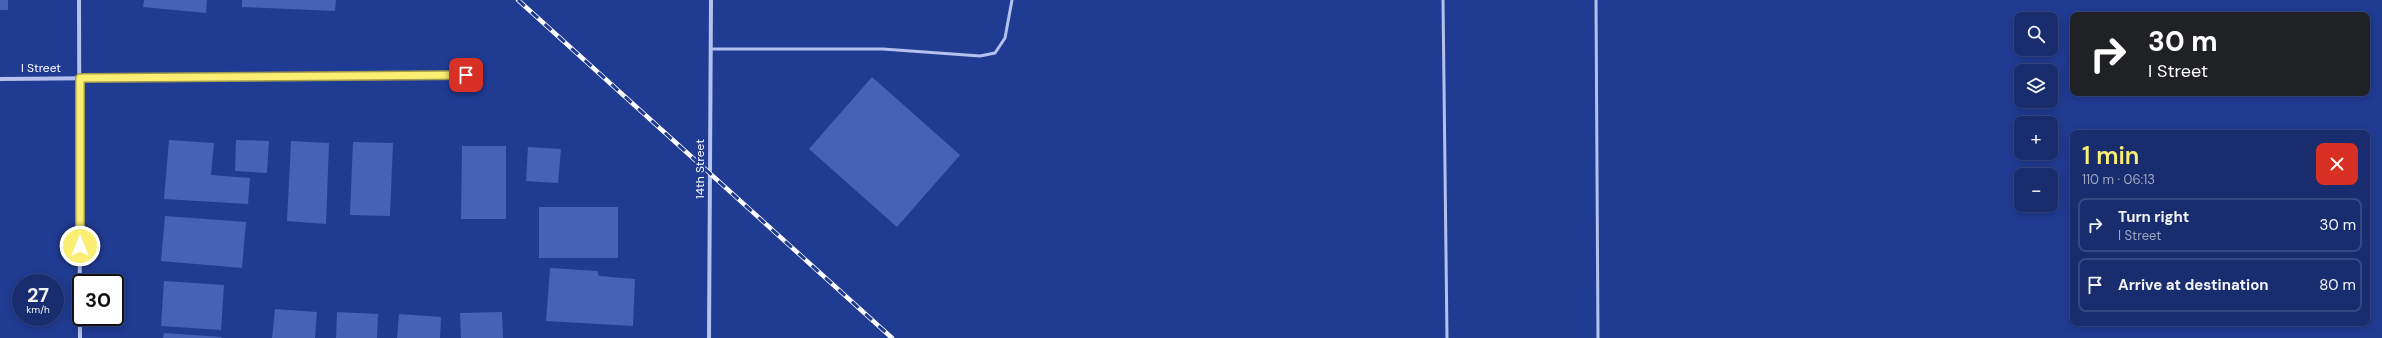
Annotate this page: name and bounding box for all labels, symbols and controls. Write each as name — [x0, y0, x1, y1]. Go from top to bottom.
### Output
map controls — [2014, 12, 2058, 212]
button: search — [2014, 12, 2058, 56]
text: 30 m — [2148, 23, 2218, 60]
icon: right — [2082, 28, 2134, 80]
pin — [449, 58, 483, 92]
text: I Street — [2148, 59, 2208, 83]
street label: I Street — [21, 60, 61, 76]
icon: arrive — [455, 64, 477, 86]
button: layers — [2014, 64, 2058, 108]
button: + — [2014, 116, 2058, 160]
street label: 14th Street — [692, 139, 708, 199]
text: 1 min — [2082, 140, 2139, 171]
button: close — [2316, 143, 2358, 185]
button: − — [2014, 168, 2058, 212]
text: 110 m · 06:13 — [2082, 171, 2155, 188]
text: Turn right — [2118, 207, 2189, 227]
icon: right — [2084, 214, 2106, 236]
text: 30 m — [2320, 215, 2356, 235]
position arrow — [59, 225, 101, 267]
text: I Street — [2118, 227, 2161, 244]
speed limit sign: 30 — [72, 274, 124, 326]
icon: arrive — [2084, 274, 2106, 296]
text: Arrive at destination — [2118, 275, 2269, 295]
text: 80 m — [2319, 275, 2356, 295]
text: 27 — [27, 282, 49, 308]
text: km/h — [26, 303, 50, 316]

